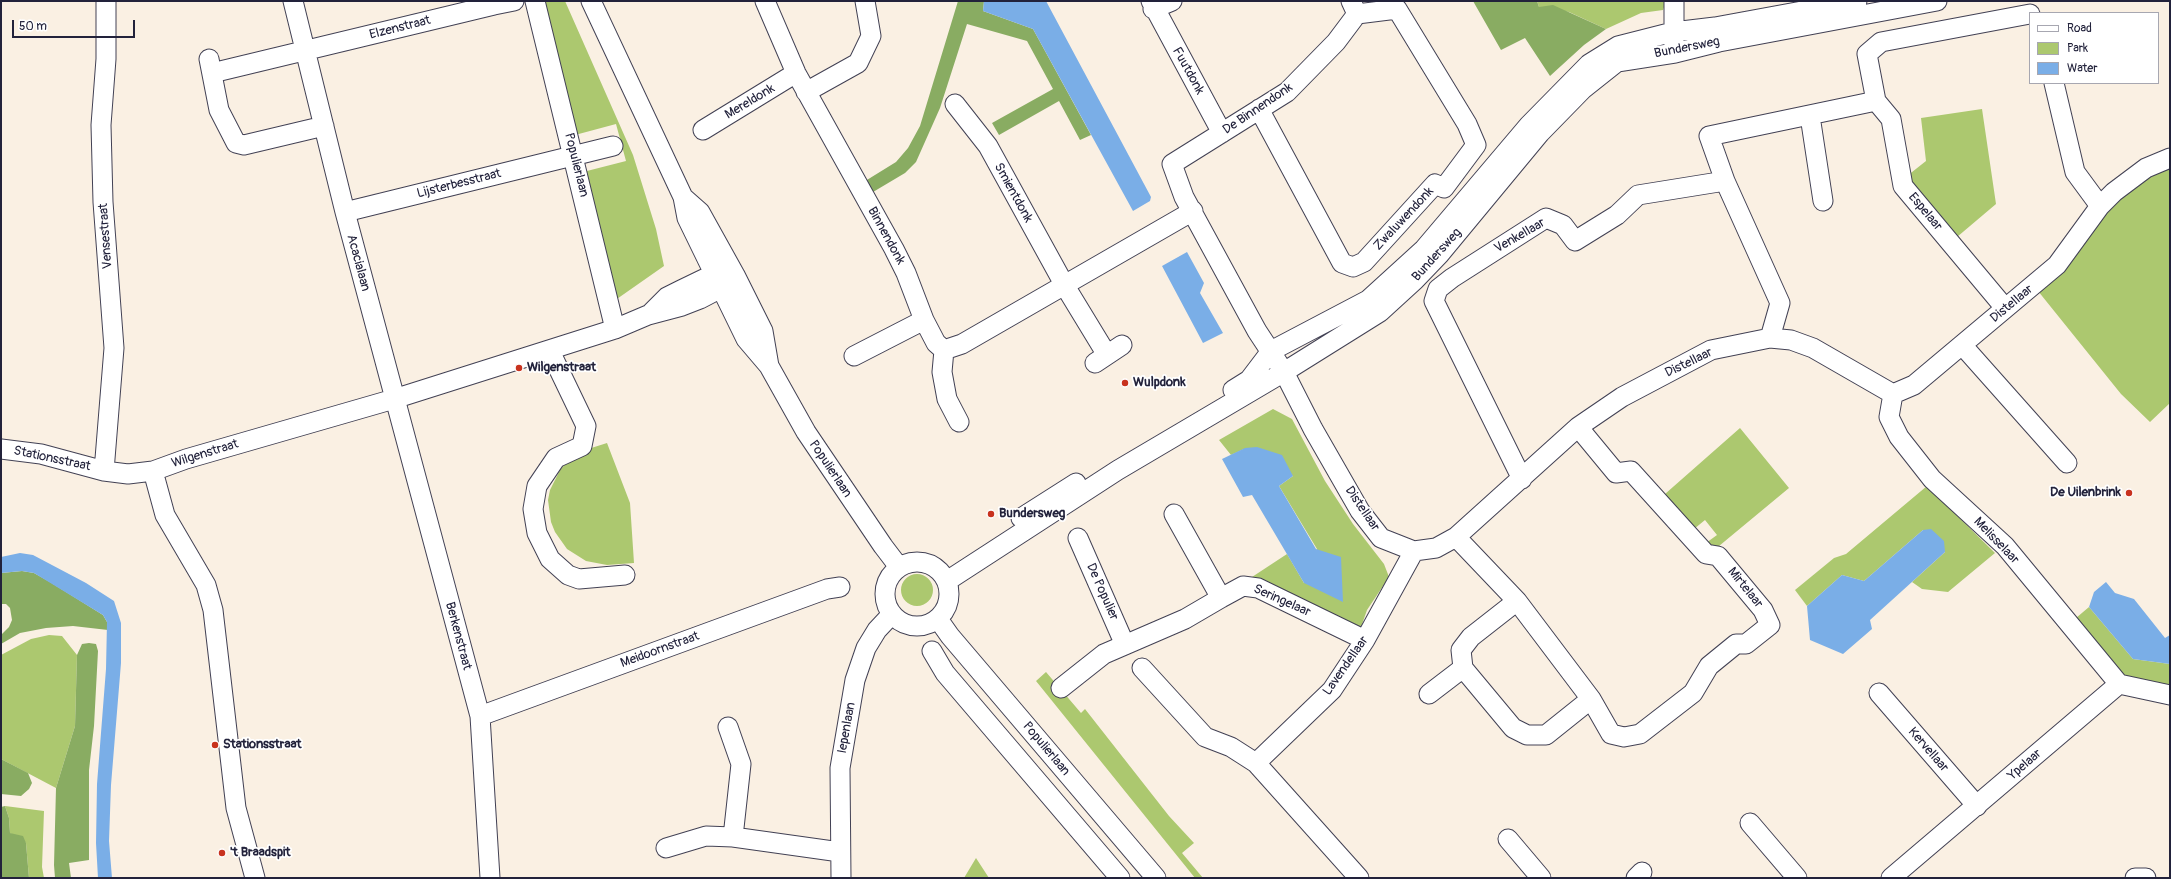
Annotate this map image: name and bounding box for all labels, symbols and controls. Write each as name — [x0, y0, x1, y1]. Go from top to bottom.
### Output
scale bar — [14, 12, 137, 38]
legend — [2029, 12, 2159, 84]
street label: Elzenstraat — [368, 13, 432, 43]
text: 50 m — [19, 19, 47, 34]
text: Road — [2067, 21, 2092, 36]
street label: Bundersweg — [1653, 34, 1721, 62]
text: Park — [2067, 41, 2088, 56]
street label: Fuutdonk — [1169, 45, 1207, 97]
text: Water — [2067, 61, 2098, 76]
street label: De Binnendonk — [1220, 80, 1296, 138]
street label: Mereldonk — [722, 81, 778, 123]
street label: Populierlaan — [561, 131, 591, 199]
street label: Smientdonk — [990, 160, 1036, 226]
street label: Lijsterbesstraat — [415, 166, 503, 202]
street label: Zwaluwendonk — [1371, 184, 1437, 254]
street label: Espelaar — [1905, 190, 1945, 234]
street label: Vensestraat — [96, 203, 116, 269]
street label: Binnendonk — [864, 204, 908, 268]
street label: Venkellaar — [1492, 215, 1548, 257]
street label: Bundersweg — [1409, 225, 1465, 285]
street label: Acacialaan — [343, 233, 373, 293]
street label: Distellaar — [1988, 282, 2036, 326]
street label: Distellaar — [1663, 345, 1715, 381]
place label: Wilgenstraat — [527, 360, 596, 376]
marker: Wilgenstraat — [514, 363, 524, 373]
place label: Wulpdonk — [1133, 375, 1186, 391]
marker: Wulpdonk — [1120, 378, 1130, 388]
street label: Wilgenstraat — [170, 436, 240, 472]
street label: Populierlaan — [805, 437, 855, 501]
street label: Stationsstraat — [12, 443, 92, 475]
street label: Distellaar — [1341, 484, 1383, 534]
place label: De Uilenbrink — [2050, 485, 2121, 501]
marker: De Uilenbrink — [2124, 488, 2134, 498]
place label: Bundersweg — [999, 506, 1065, 522]
marker: Bundersweg — [986, 509, 996, 519]
street label: Melisselaar — [1970, 514, 2022, 568]
street label: De Populier — [1083, 561, 1121, 623]
street label: Mirtelaar — [1724, 565, 1766, 611]
street label: Seringelaar — [1251, 581, 1313, 621]
street label: Berkenstraat — [441, 600, 475, 672]
street label: Meidoornstraat — [619, 629, 701, 671]
street label: Lavendellaar — [1320, 633, 1372, 699]
street label: Iepenlaan — [835, 701, 859, 755]
street label: Populierlaan — [1019, 719, 1073, 779]
street label: Kervellaar — [1904, 724, 1952, 776]
place label: Stationsstraat — [223, 737, 301, 753]
marker: Stationsstraat — [210, 740, 220, 750]
street label: Ypelaar — [2005, 746, 2045, 784]
place label: 't Braadspit — [230, 845, 291, 861]
marker: 't Braadspit — [217, 848, 227, 858]

